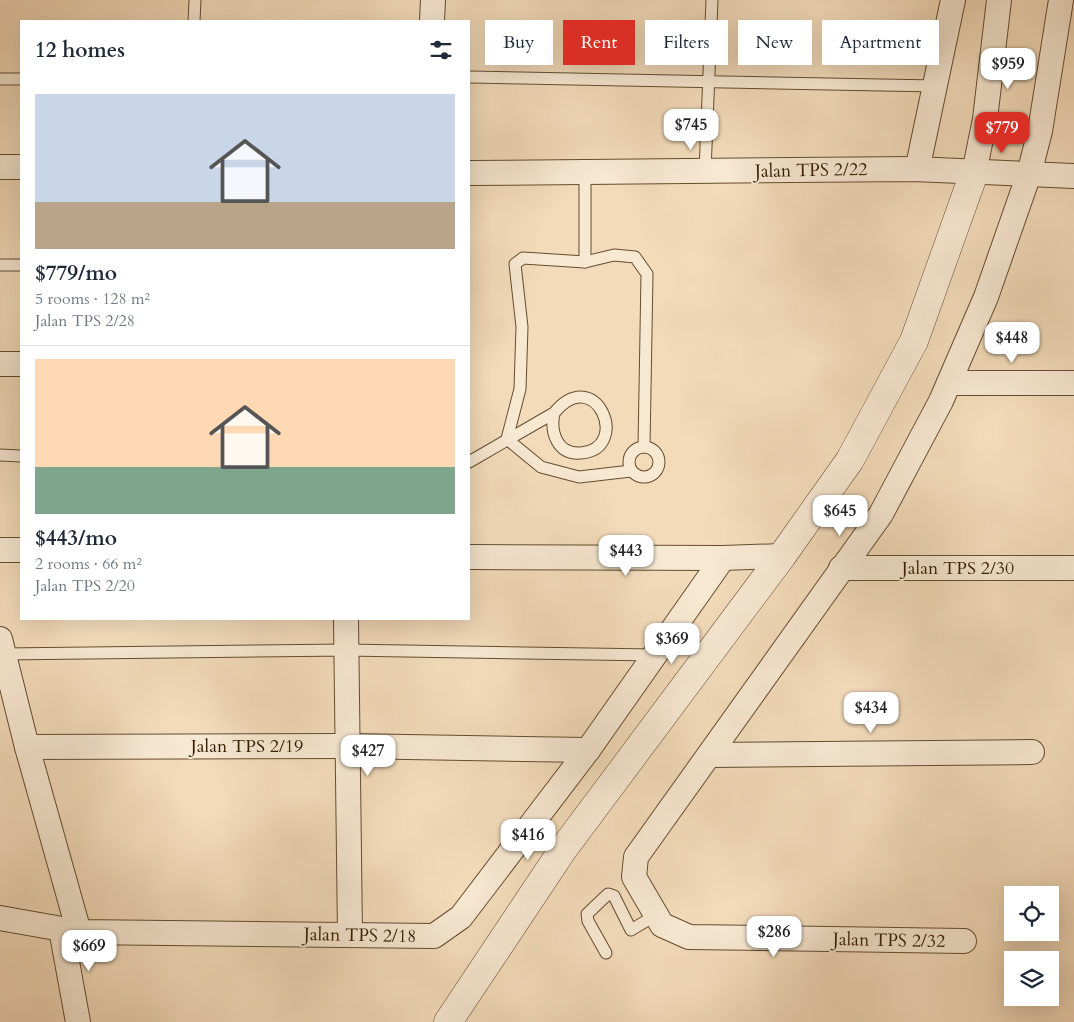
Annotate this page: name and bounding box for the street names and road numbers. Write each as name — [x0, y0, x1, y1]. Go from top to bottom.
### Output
street label: Jalan TPS 2/22 — [752, 157, 867, 184]
street label: Jalan TPS 2/30 — [899, 556, 1014, 581]
street label: Jalan TPS 2/19 — [188, 734, 303, 759]
street label: Jalan TPS 2/18 — [301, 922, 416, 949]
street label: Jalan TPS 2/32 — [830, 927, 945, 954]

